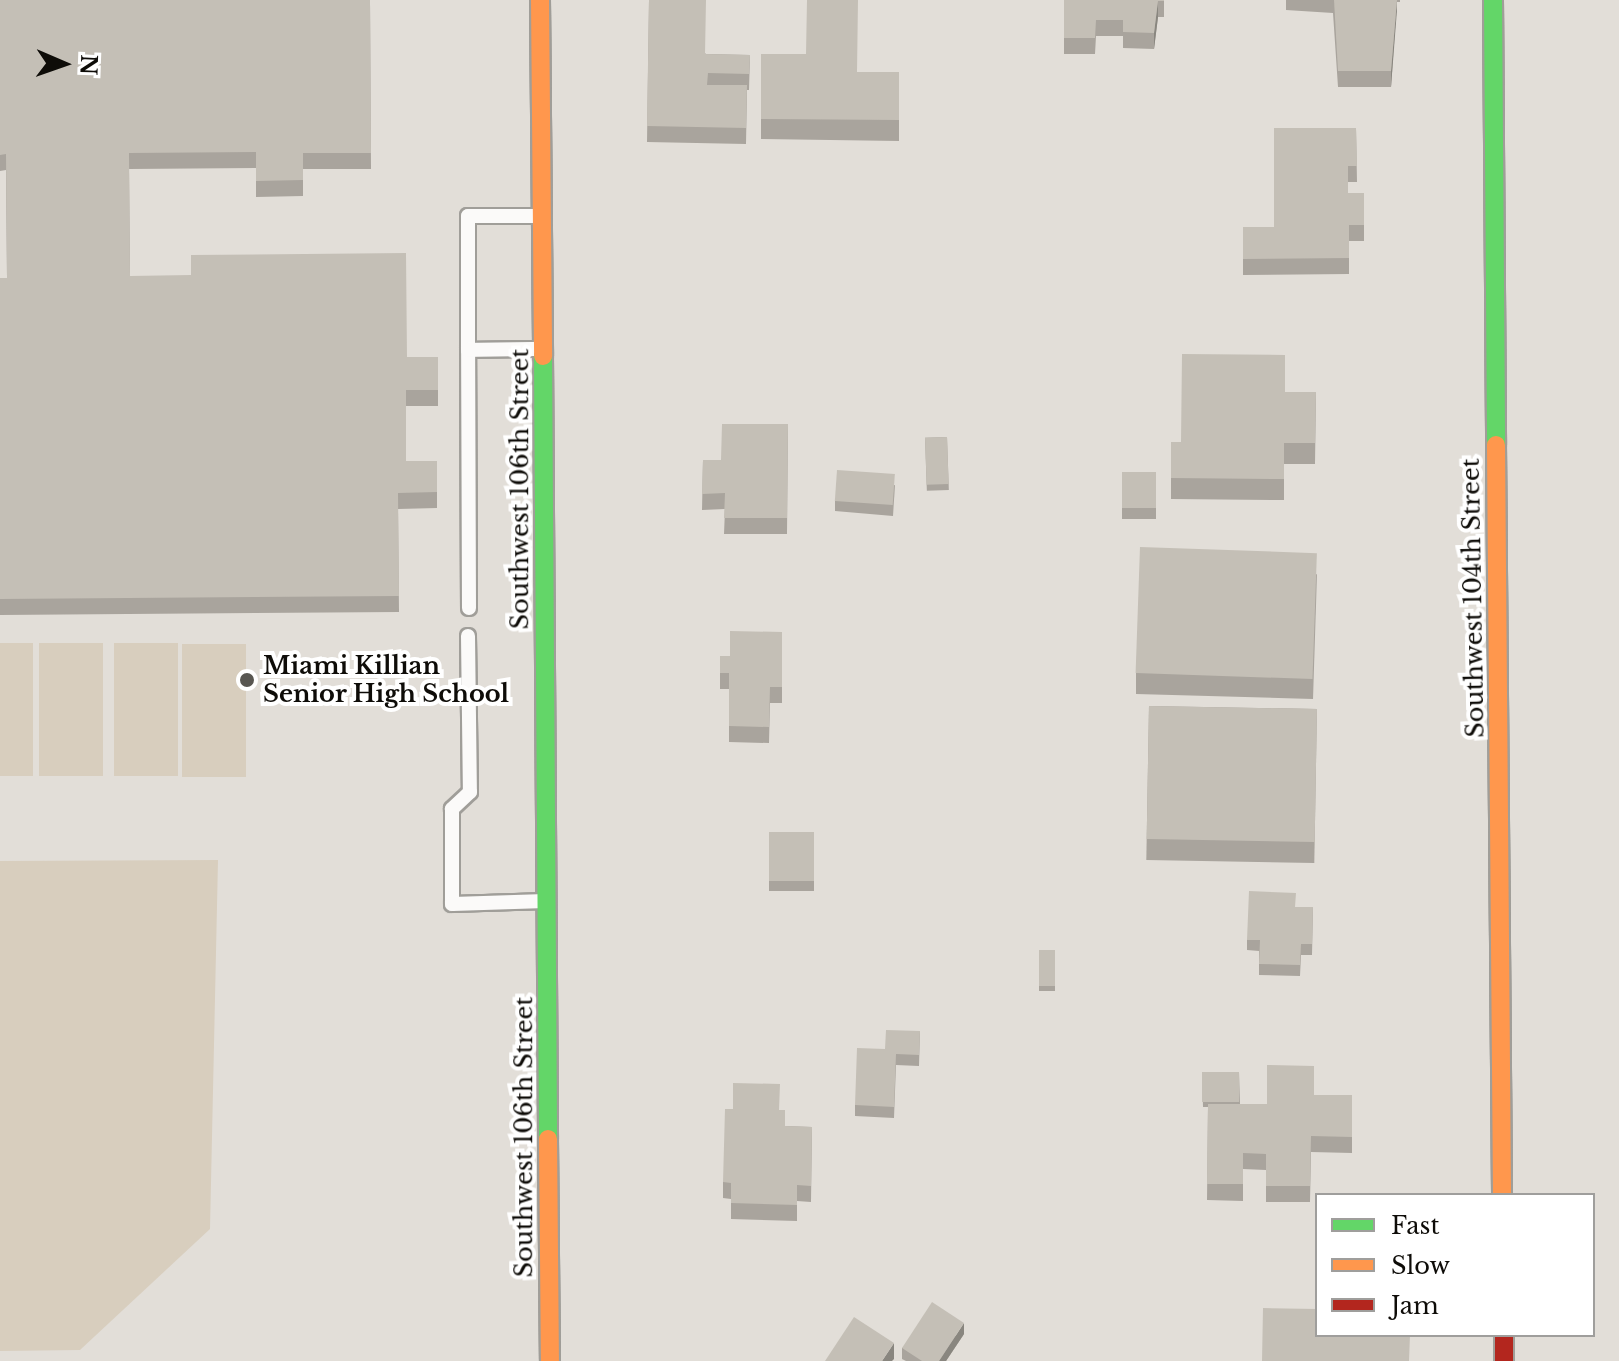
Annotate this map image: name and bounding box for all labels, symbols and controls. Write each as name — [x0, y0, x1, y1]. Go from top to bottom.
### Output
north arrow — [24, 24, 104, 104]
text: N — [75, 54, 102, 76]
street label: Southwest 106th Street — [506, 349, 534, 629]
street label: Southwest 104th Street — [1456, 458, 1490, 738]
place label: Miami Killian Senior High School — [263, 652, 510, 708]
marker: Miami Killian Senior High School — [238, 671, 256, 689]
street label: Southwest 106th Street — [510, 997, 538, 1277]
legend — [1315, 1193, 1595, 1337]
text: Fast — [1391, 1211, 1439, 1240]
text: Slow — [1391, 1251, 1450, 1280]
text: Jam — [1391, 1291, 1439, 1320]

